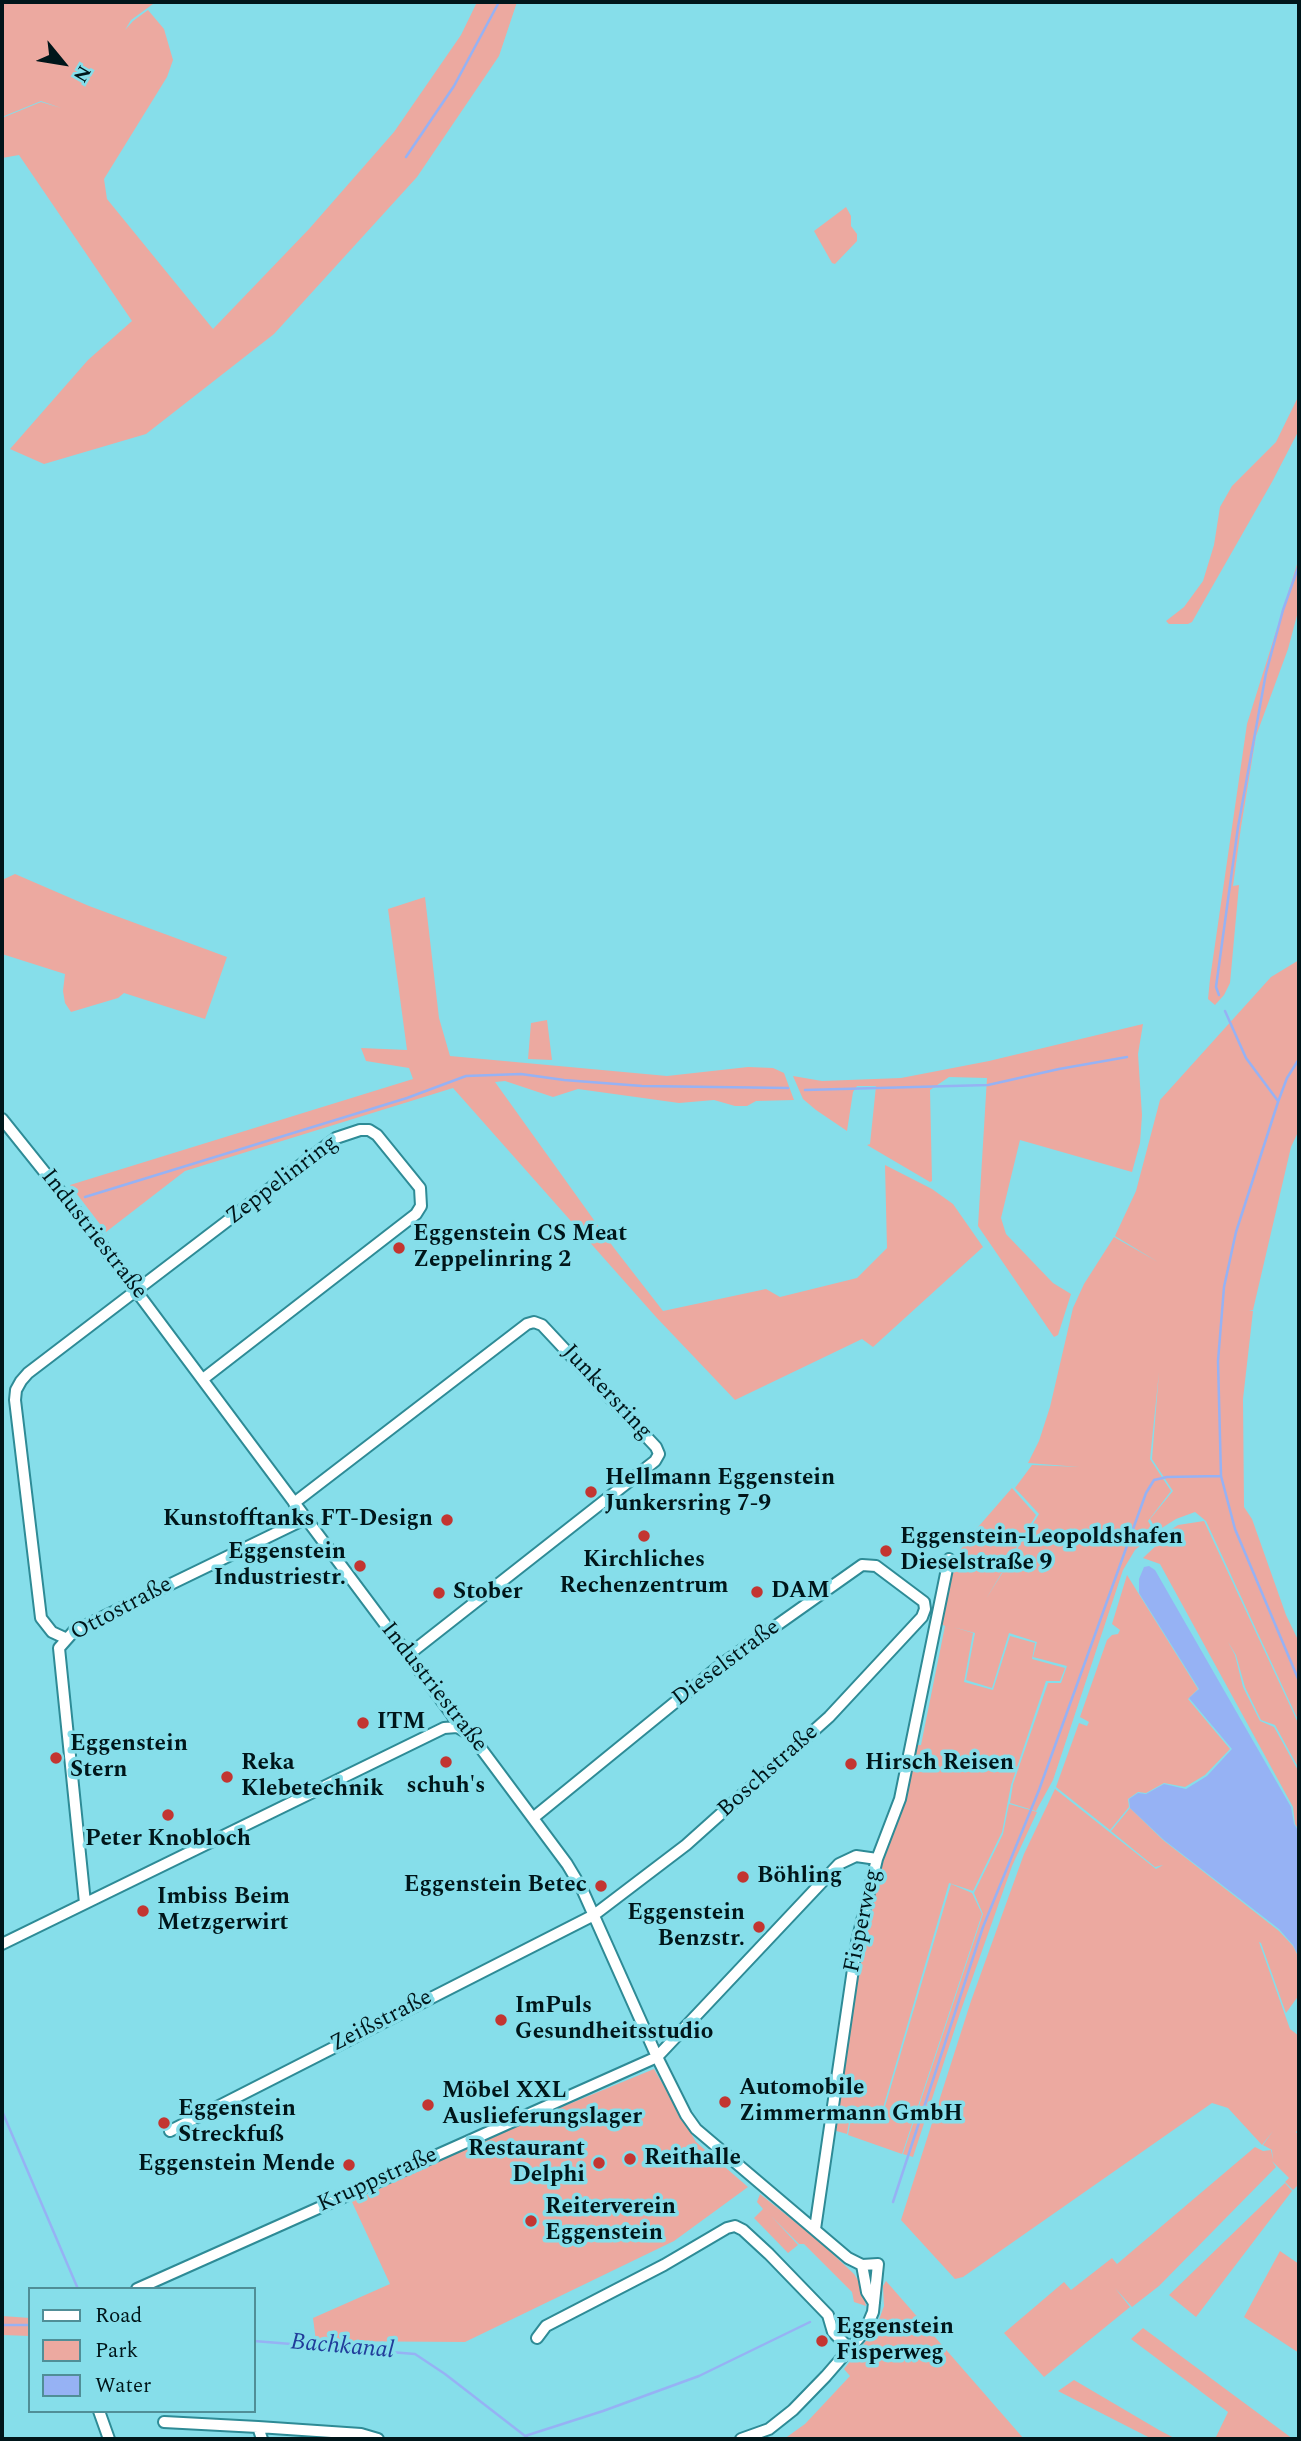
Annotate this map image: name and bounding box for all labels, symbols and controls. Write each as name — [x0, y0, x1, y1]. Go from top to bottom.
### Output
north arrow — [28, 28, 98, 98]
text: N — [65, 60, 98, 88]
street label: Zeppelinring — [222, 1130, 344, 1232]
street label: Industriestraße — [34, 1165, 152, 1305]
place label: Eggenstein CS Meat Zeppelinring 2 — [413, 1221, 627, 1275]
marker: Eggenstein CS Meat Zeppelinring 2 — [391, 1240, 407, 1256]
street label: Junkersring — [555, 1340, 657, 1446]
place label: Hellmann Eggenstein Junkersring 7-9 — [605, 1465, 835, 1519]
marker: Hellmann Eggenstein Junkersring 7-9 — [583, 1484, 599, 1500]
place label: Kunstofftanks FT-Design — [163, 1506, 433, 1534]
marker: Kunstofftanks FT-Design — [439, 1512, 455, 1528]
place label: Eggenstein-Leopoldshafen Dieselstraße 9 — [900, 1524, 1183, 1578]
marker: Kirchliches Rechenzentrum — [636, 1528, 652, 1544]
place label: Eggenstein Industriestr. — [214, 1539, 346, 1593]
marker: Eggenstein-Leopoldshafen Dieselstraße 9 — [878, 1543, 894, 1559]
place label: Kirchliches Rechenzentrum — [559, 1547, 729, 1601]
marker: Eggenstein Industriestr. — [352, 1558, 368, 1574]
street label: Ottostraße — [67, 1572, 177, 1648]
place label: DAM — [771, 1578, 830, 1606]
place label: Stober — [453, 1579, 522, 1607]
marker: DAM — [749, 1584, 765, 1600]
marker: Stober — [431, 1585, 447, 1601]
street label: Dieselstraße — [668, 1615, 786, 1713]
street label: Industriestraße — [374, 1618, 492, 1758]
place label: ITM — [377, 1709, 426, 1737]
marker: ITM — [355, 1715, 371, 1731]
street label: Boschstraße — [713, 1720, 825, 1824]
place label: Eggenstein Stern — [70, 1731, 188, 1785]
marker: Eggenstein Stern — [48, 1750, 64, 1766]
place label: Reka Klebetechnik — [241, 1750, 384, 1804]
place label: Hirsch Reisen — [865, 1750, 1014, 1778]
marker: schuh's — [438, 1754, 454, 1770]
marker: Hirsch Reisen — [843, 1756, 859, 1772]
marker: Reka Klebetechnik — [219, 1769, 235, 1785]
place label: schuh's — [407, 1773, 485, 1801]
marker: Peter Knobloch — [160, 1807, 176, 1823]
place label: Peter Knobloch — [85, 1826, 251, 1854]
place label: Böhling — [757, 1863, 842, 1891]
street label: Fisperweg — [840, 1867, 888, 1975]
marker: Böhling — [735, 1869, 751, 1885]
place label: Eggenstein Betec — [404, 1872, 587, 1900]
marker: Eggenstein Betec — [593, 1878, 609, 1894]
place label: Imbiss Beim Metzgerwirt — [157, 1884, 290, 1938]
place label: Eggenstein Benzstr. — [627, 1900, 745, 1954]
marker: Imbiss Beim Metzgerwirt — [135, 1903, 151, 1919]
marker: Eggenstein Benzstr. — [751, 1919, 767, 1935]
street label: Zeißstraße — [327, 1985, 437, 2059]
place label: ImPuls Gesundheitsstudio — [515, 1993, 713, 2047]
marker: ImPuls Gesundheitsstudio — [493, 2012, 509, 2028]
place label: Automobile Zimmermann GmbH — [739, 2075, 963, 2129]
place label: Möbel XXL Auslieferungslager — [442, 2078, 642, 2132]
marker: Automobile Zimmermann GmbH — [717, 2094, 733, 2110]
place label: Eggenstein Streckfuß — [178, 2096, 296, 2150]
marker: Möbel XXL Auslieferungslager — [420, 2097, 436, 2113]
marker: Eggenstein Streckfuß — [156, 2115, 172, 2131]
place label: Restaurant Delphi — [468, 2136, 585, 2190]
street label: Kruppstraße — [314, 2142, 442, 2220]
place label: Reithalle — [644, 2145, 741, 2173]
place label: Eggenstein Mende — [138, 2151, 335, 2179]
marker: Reithalle — [622, 2151, 638, 2167]
marker: Restaurant Delphi — [591, 2155, 607, 2171]
marker: Eggenstein Mende — [341, 2157, 357, 2173]
place label: Reiterverein Eggenstein — [545, 2194, 676, 2248]
marker: Reiterverein Eggenstein — [523, 2213, 539, 2229]
legend — [28, 2287, 256, 2413]
text: Road — [95, 2300, 142, 2332]
place label: Eggenstein Fisperweg — [836, 2314, 954, 2368]
water label: Bachkanal — [289, 2329, 395, 2367]
marker: Eggenstein Fisperweg — [814, 2333, 830, 2349]
text: Park — [95, 2335, 138, 2367]
text: Water — [95, 2370, 151, 2402]

